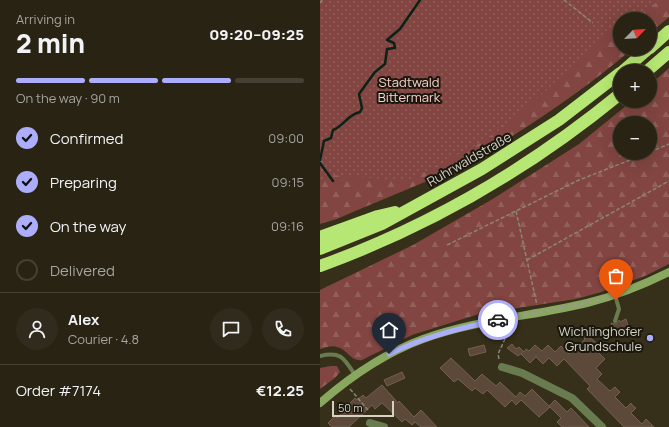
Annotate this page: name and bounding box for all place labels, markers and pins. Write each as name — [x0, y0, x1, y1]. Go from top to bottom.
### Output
pin — [599, 259, 633, 300]
pin — [372, 313, 406, 354]
place label: Wichlinghofer Grundschule — [559, 322, 642, 355]
marker: Wichlinghofer Grundschule — [645, 333, 655, 343]

